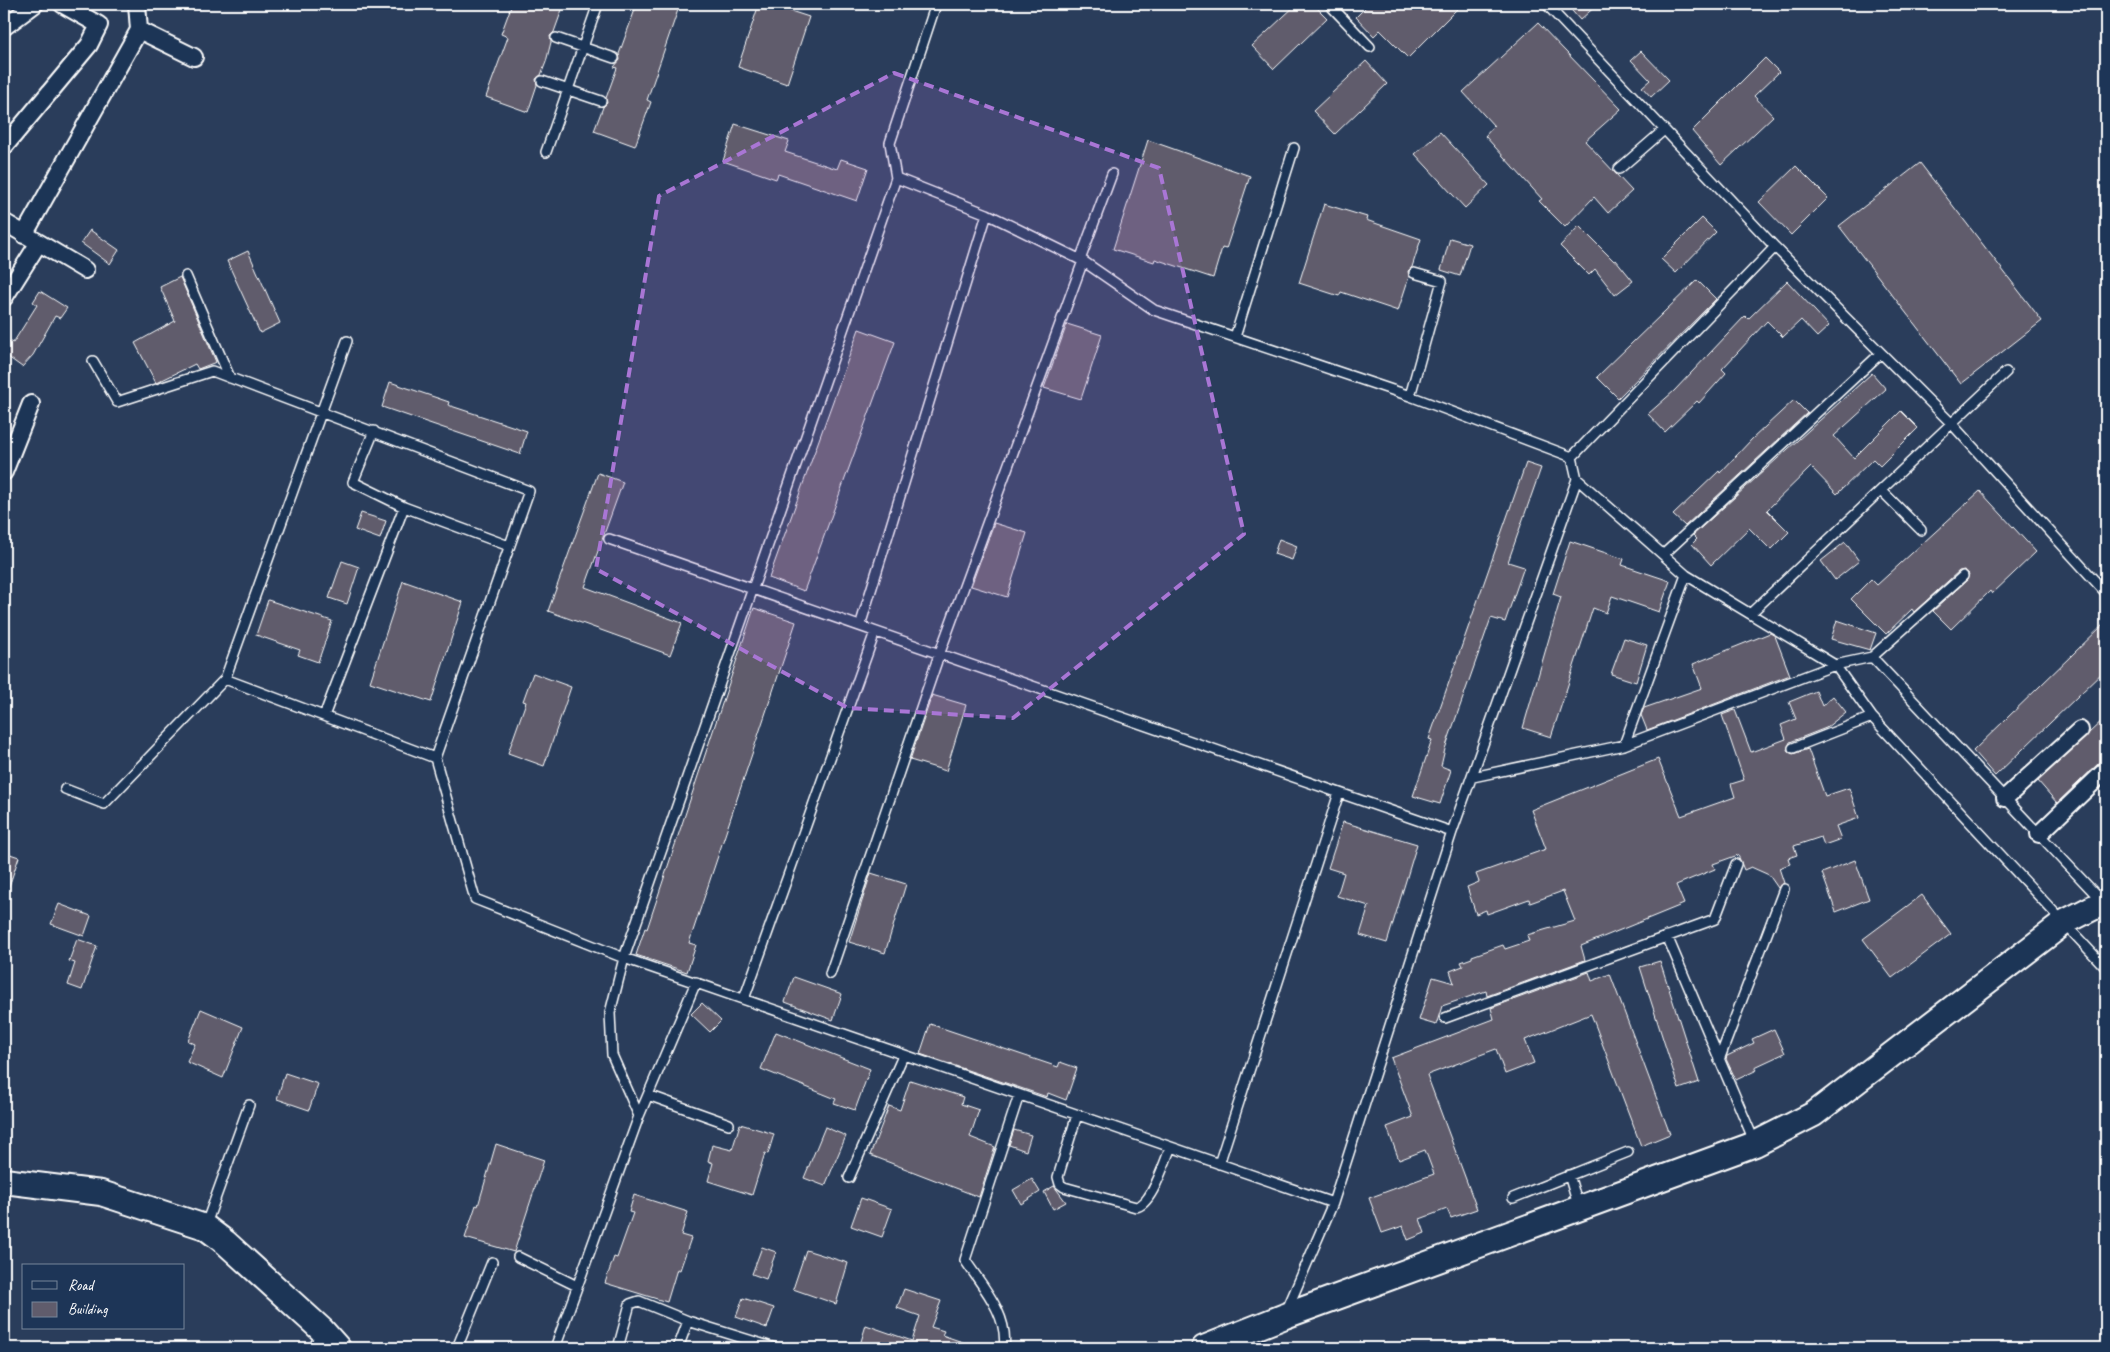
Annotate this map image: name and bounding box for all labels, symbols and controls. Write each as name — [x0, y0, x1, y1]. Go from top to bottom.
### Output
legend — [22, 1264, 185, 1330]
text: Road — [68, 1276, 95, 1295]
text: Building — [68, 1300, 108, 1319]

